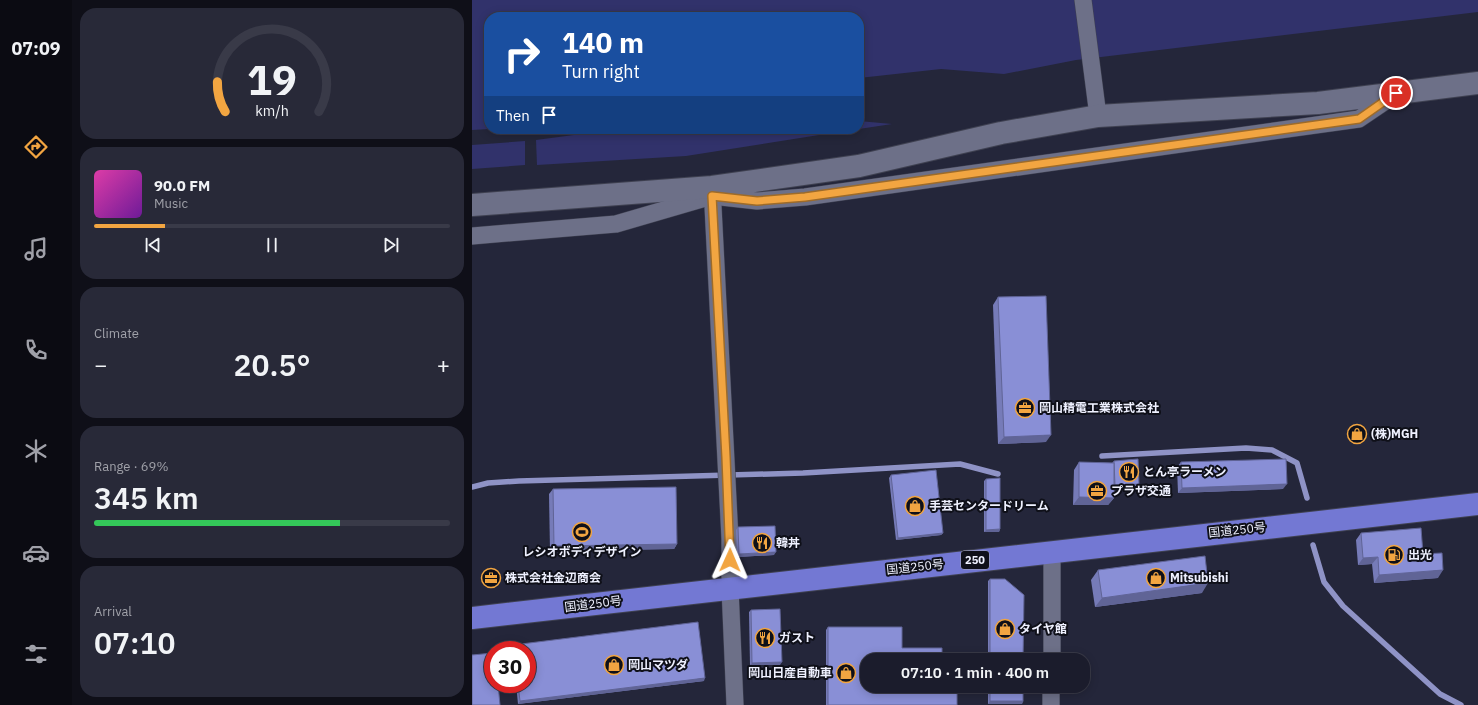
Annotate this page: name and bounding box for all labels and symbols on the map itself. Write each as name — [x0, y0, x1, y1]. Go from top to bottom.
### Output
pin — [1379, 76, 1413, 110]
office icon: 岡山精電工業株式会社 — [1014, 397, 1036, 419]
place label: 岡山精電工業株式会社 — [1039, 400, 1159, 415]
shop icon: (株)MGH — [1346, 423, 1368, 445]
place label: (株)MGH — [1371, 426, 1418, 441]
restaurant icon: とん亭ラーメン — [1118, 461, 1140, 483]
place label: とん亭ラーメン — [1143, 464, 1227, 479]
office icon: プラザ交通 — [1086, 480, 1108, 502]
place label: プラザ交通 — [1111, 483, 1171, 498]
shop icon: 手芸センタードリーム — [904, 495, 926, 517]
place label: 手芸センタードリーム — [929, 498, 1049, 513]
street label: 国道250号 — [1208, 519, 1266, 540]
sports icon: レシオボディデザイン — [571, 521, 593, 543]
restaurant icon: 韓丼 — [751, 532, 773, 554]
place label: 韓丼 — [776, 535, 800, 550]
position arrow — [709, 539, 751, 581]
place label: レシオボディデザイン — [522, 544, 642, 559]
fuel station icon: 出光 — [1383, 544, 1405, 566]
place label: 出光 — [1408, 547, 1432, 562]
road number: 250 — [961, 551, 989, 569]
street label: 国道250号 — [886, 556, 944, 577]
office icon: 株式会社金辺商会 — [480, 567, 502, 589]
shop icon: Mitsubishi — [1145, 567, 1167, 589]
place label: 株式会社金辺商会 — [505, 570, 601, 585]
place label: Mitsubishi — [1170, 570, 1228, 585]
street label: 国道250号 — [563, 593, 622, 614]
shop icon: タイヤ館 — [994, 618, 1016, 640]
place label: タイヤ館 — [1019, 621, 1067, 636]
restaurant icon: ガスト — [754, 627, 776, 649]
place label: ガスト — [779, 630, 815, 645]
speed limit sign: 30 — [484, 641, 536, 693]
shop icon: 岡山マツダ — [603, 654, 625, 676]
place label: 岡山マツダ — [628, 657, 688, 672]
shop icon: 岡山日産自動車 — [835, 662, 857, 684]
place label: 岡山日産自動車 — [748, 665, 832, 680]

